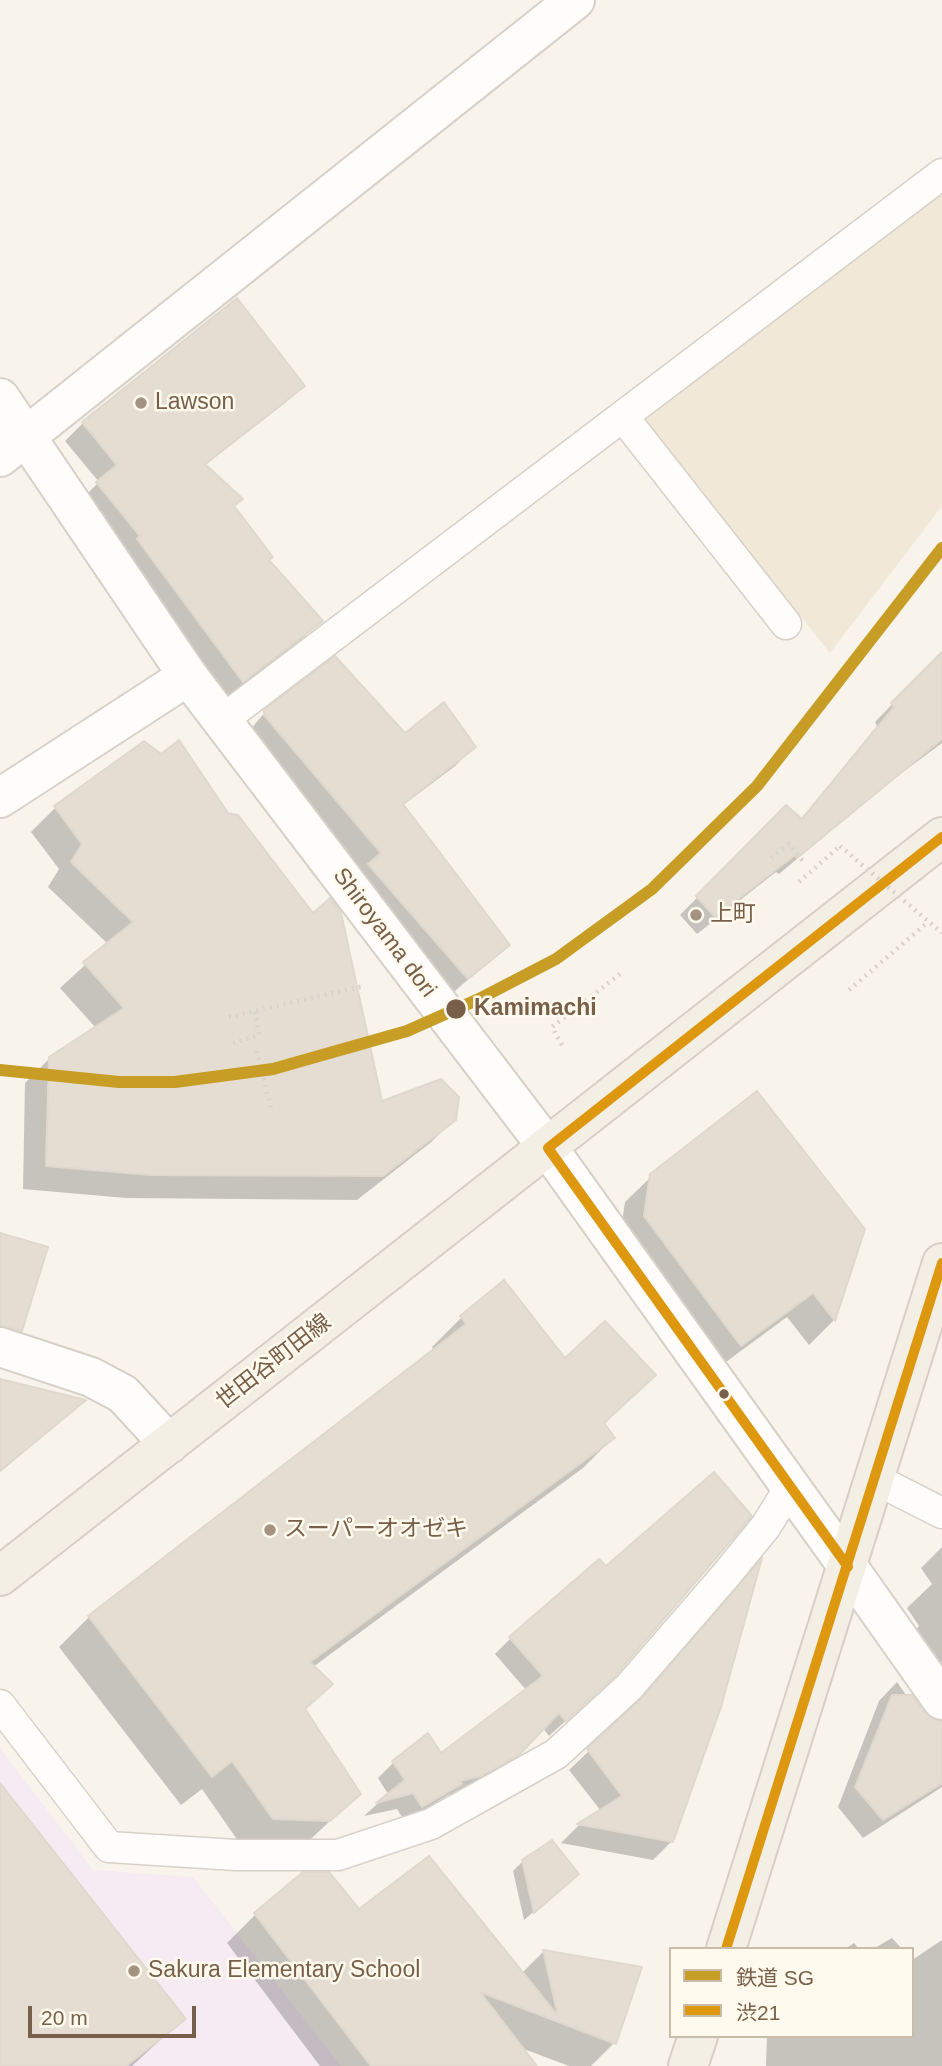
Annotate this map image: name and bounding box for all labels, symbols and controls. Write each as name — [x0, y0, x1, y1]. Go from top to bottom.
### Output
place label: Lawson — [155, 389, 234, 417]
marker: Lawson — [133, 395, 149, 411]
street label: Shiroyama dori — [326, 863, 442, 1003]
place label: 上町 — [710, 901, 756, 929]
marker: 上町 — [688, 907, 704, 923]
place label: Kamimachi — [474, 995, 597, 1023]
marker: Kamimachi — [444, 997, 468, 1021]
street label: 世田谷町田線 — [211, 1309, 337, 1415]
unlabelled marker — [717, 1387, 731, 1401]
place label: スーパーオオゼキ — [284, 1516, 468, 1544]
marker: スーパーオオゼキ — [262, 1522, 278, 1538]
legend — [669, 1947, 914, 2038]
place label: Sakura Elementary School — [148, 1957, 420, 1985]
marker: Sakura Elementary School — [126, 1963, 142, 1979]
text: 鉄道 SG — [736, 1966, 814, 1989]
scale bar — [32, 1993, 200, 2037]
text: 渋21 — [736, 2001, 780, 2024]
text: 20 m — [41, 2006, 88, 2029]

